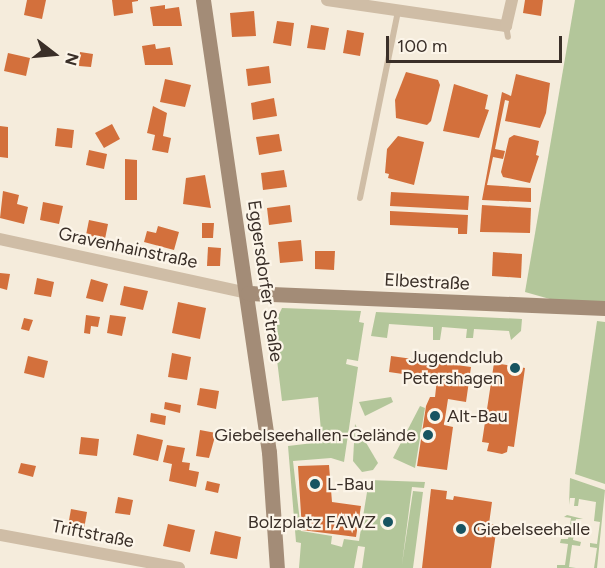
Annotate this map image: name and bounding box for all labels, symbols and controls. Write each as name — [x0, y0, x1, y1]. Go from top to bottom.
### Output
north arrow — [24, 24, 84, 84]
scale bar — [389, 24, 564, 62]
text: 100 m — [397, 35, 447, 57]
text: N — [61, 51, 83, 68]
street label: Eggersdorfer Straße — [243, 199, 287, 363]
street label: Gravenhainstraße — [56, 223, 200, 273]
street label: Elbestraße — [384, 269, 470, 295]
place label: Jugendclub Petershagen — [402, 347, 503, 389]
marker: Jugendclub Petershagen — [508, 361, 522, 375]
place label: Alt-Bau — [447, 405, 508, 427]
marker: Alt-Bau — [428, 409, 442, 423]
place label: Giebelseehallen-Gelände — [214, 424, 416, 446]
marker: Giebelseehallen-Gelände — [421, 428, 435, 442]
place label: L-Bau — [327, 473, 374, 495]
marker: L-Bau — [308, 477, 322, 491]
place label: Bolzplatz FAWZ — [248, 511, 376, 533]
street label: Triftstraße — [50, 515, 136, 553]
marker: Bolzplatz FAWZ — [381, 515, 395, 529]
place label: Giebelseehalle — [473, 518, 590, 540]
marker: Giebelseehalle — [454, 522, 468, 536]

